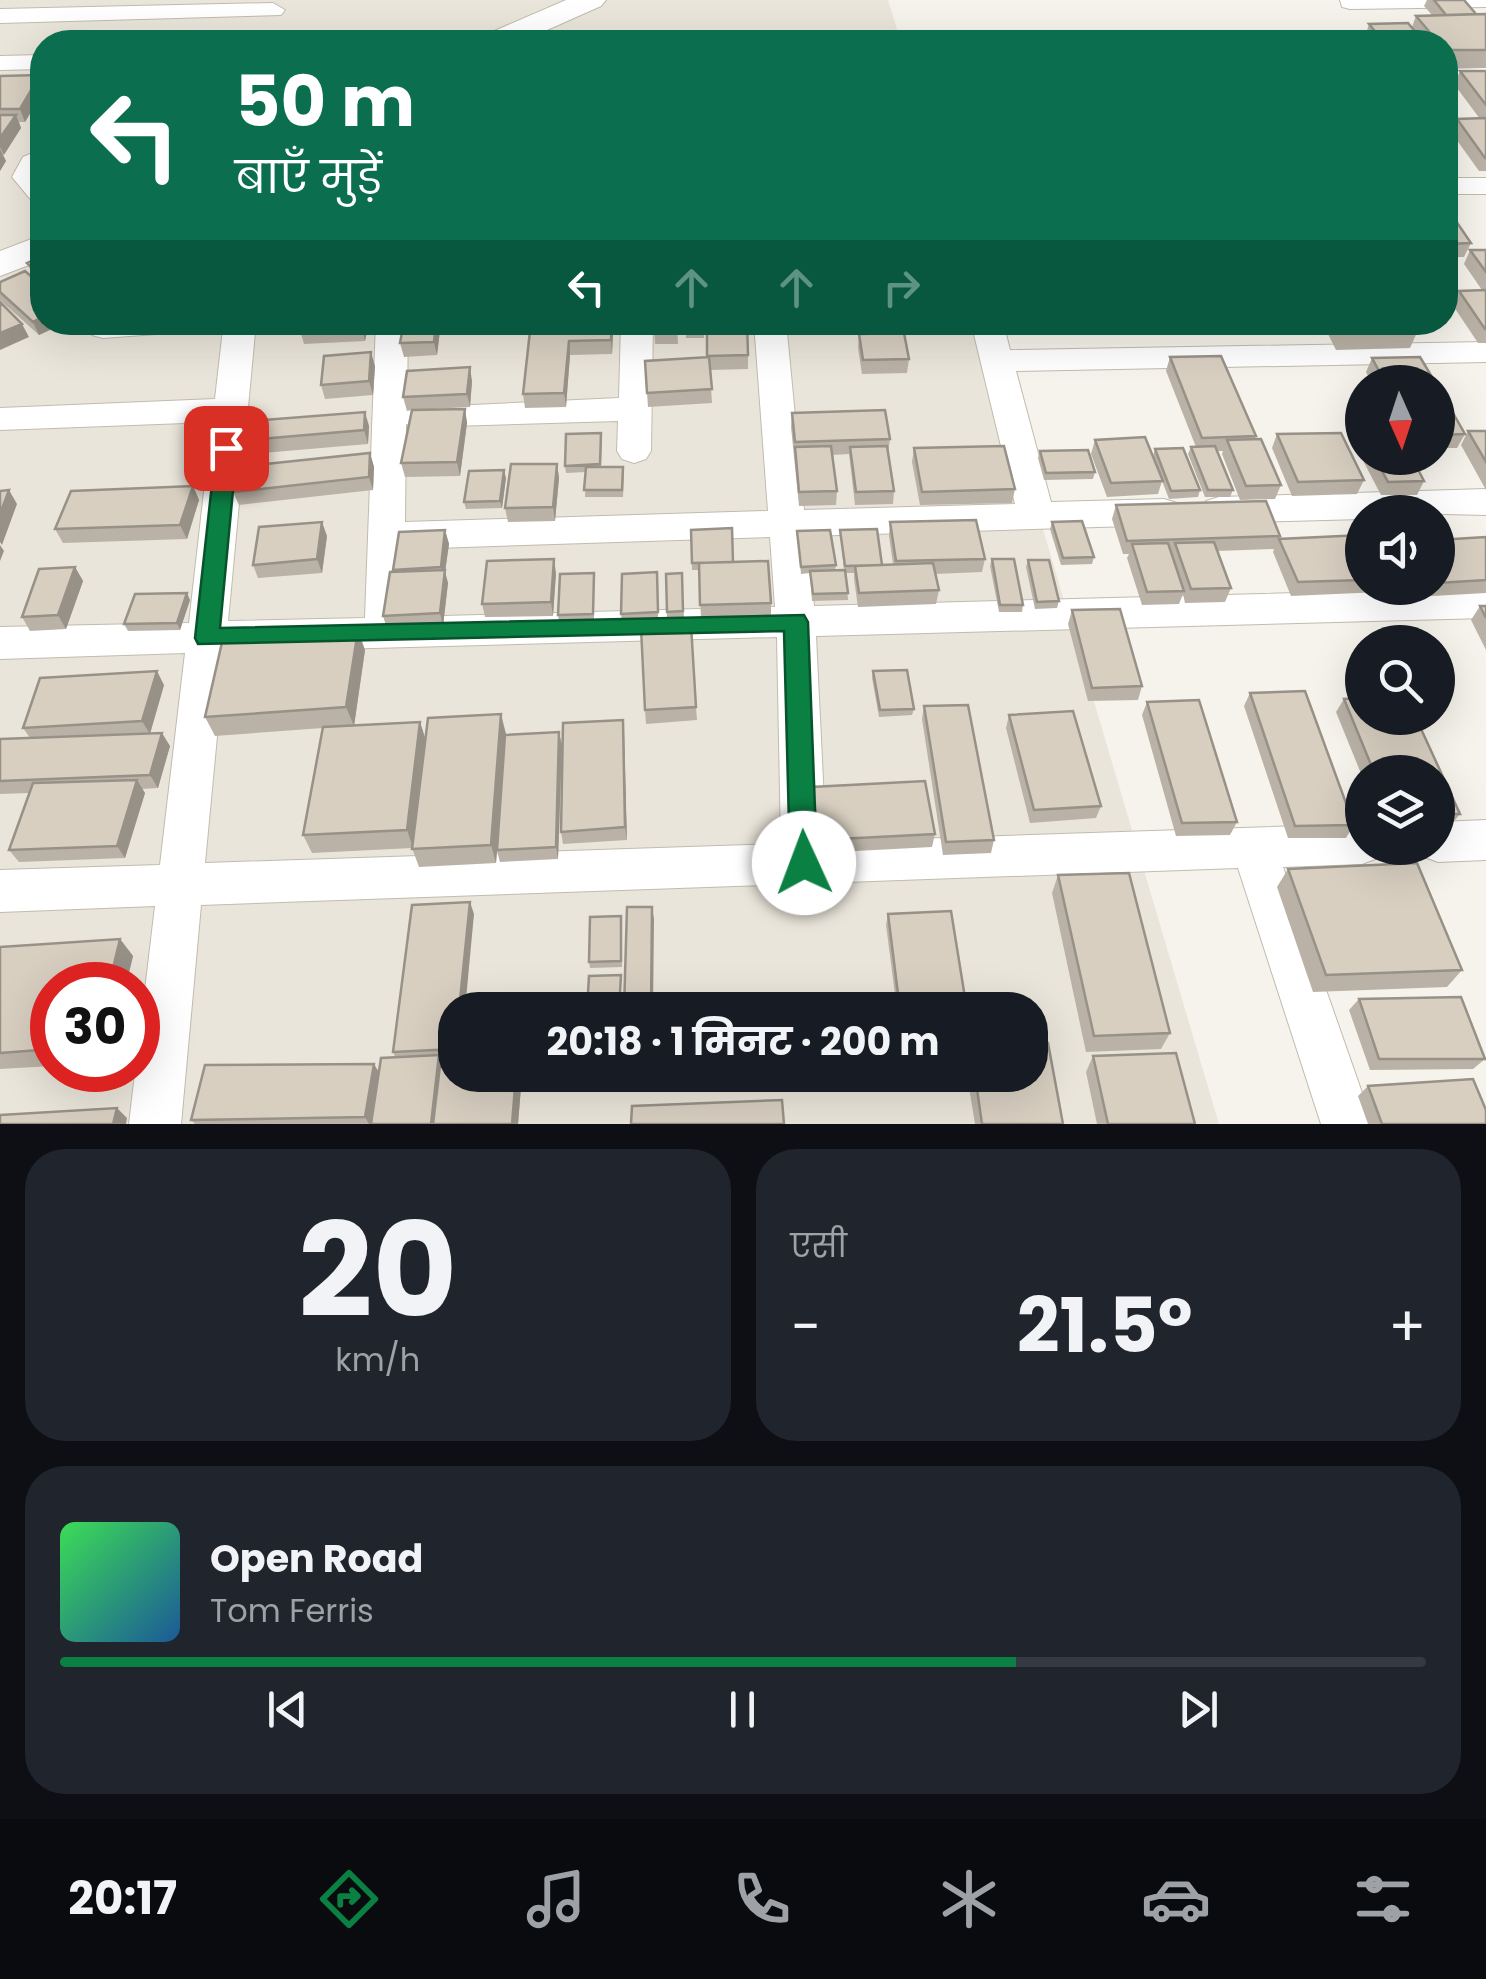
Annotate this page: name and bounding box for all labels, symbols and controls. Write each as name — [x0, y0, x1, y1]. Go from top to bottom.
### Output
text: 50 m — [235, 52, 415, 151]
icon: left — [70, 70, 200, 200]
text: बाएँ मुड़ें — [235, 146, 382, 209]
icon: left — [559, 260, 614, 315]
icon: ahead — [664, 260, 719, 315]
icon: ahead — [769, 260, 824, 315]
icon: right — [874, 260, 929, 315]
north arrow — [1345, 365, 1455, 475]
map controls — [1345, 365, 1455, 865]
pin — [184, 406, 269, 491]
icon: arrive — [199, 421, 254, 476]
button: sound — [1345, 495, 1455, 605]
button: search — [1345, 625, 1455, 735]
button: layers — [1345, 755, 1455, 865]
position arrow — [752, 811, 856, 915]
speed limit sign: 30 — [30, 962, 160, 1092]
text: 20:18 · 1 मिनट · 200 m — [547, 1015, 940, 1068]
text: 20 — [298, 1179, 457, 1362]
text: एसी — [791, 1223, 847, 1268]
text: 21.5° — [1017, 1273, 1192, 1378]
text: − — [791, 1288, 821, 1365]
text: + — [1388, 1288, 1426, 1365]
text: km/h — [335, 1337, 420, 1382]
text: Open Road — [210, 1532, 423, 1585]
text: Tom Ferris — [210, 1588, 374, 1633]
icon: previous — [260, 1682, 315, 1737]
icon: pause — [715, 1682, 770, 1737]
icon: next — [1171, 1682, 1226, 1737]
icon: directions — [314, 1864, 384, 1934]
icon: music — [521, 1864, 591, 1934]
icon: phone — [727, 1864, 797, 1934]
icon: climate — [934, 1864, 1004, 1934]
icon: car — [1141, 1864, 1211, 1934]
icon: filters — [1348, 1864, 1418, 1934]
text: 20:17 — [68, 1867, 177, 1930]

